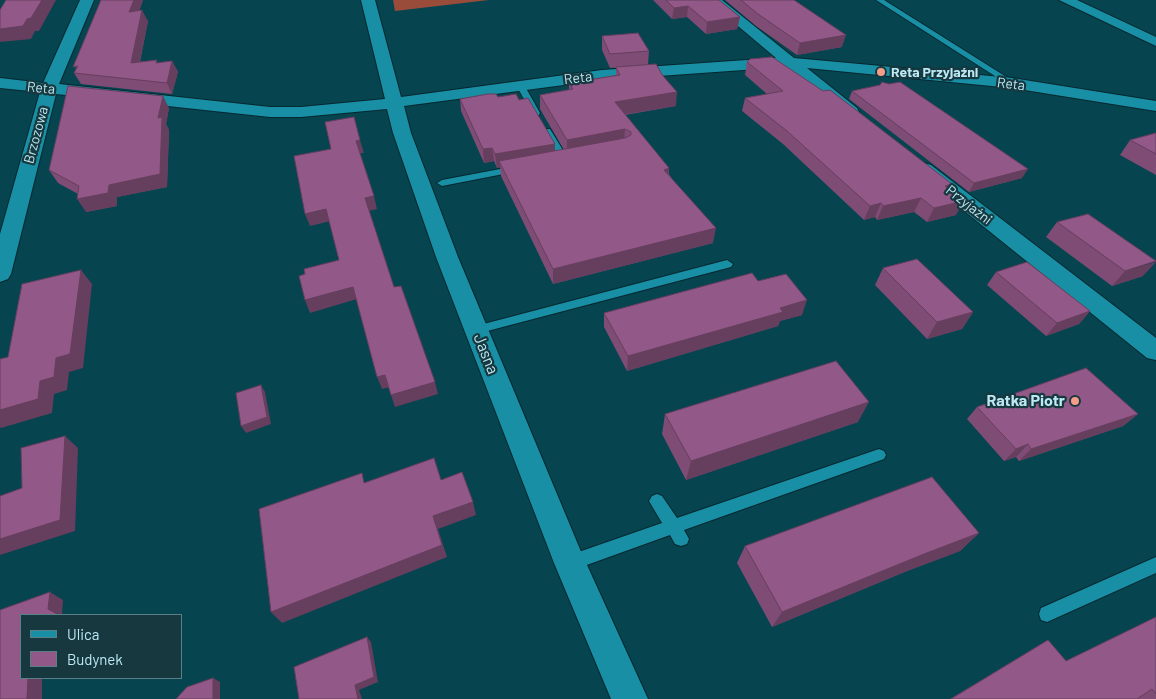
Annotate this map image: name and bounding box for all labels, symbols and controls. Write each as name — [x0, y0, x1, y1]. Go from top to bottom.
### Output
place label: Reta Przyjaźni — [891, 64, 978, 80]
marker: Reta Przyjaźni — [875, 66, 887, 78]
street label: Reta — [563, 68, 593, 88]
street label: Reta — [996, 74, 1026, 94]
street label: Reta — [26, 78, 56, 98]
street label: Brzozowa — [20, 105, 52, 165]
street label: Przyjaźni — [943, 182, 995, 228]
street label: Jasna — [469, 331, 503, 377]
place label: Ratka Piotr — [986, 391, 1065, 411]
marker: Ratka Piotr — [1069, 395, 1081, 407]
legend — [20, 614, 182, 679]
text: Ulica — [67, 625, 99, 643]
text: Budynek — [67, 650, 123, 668]

